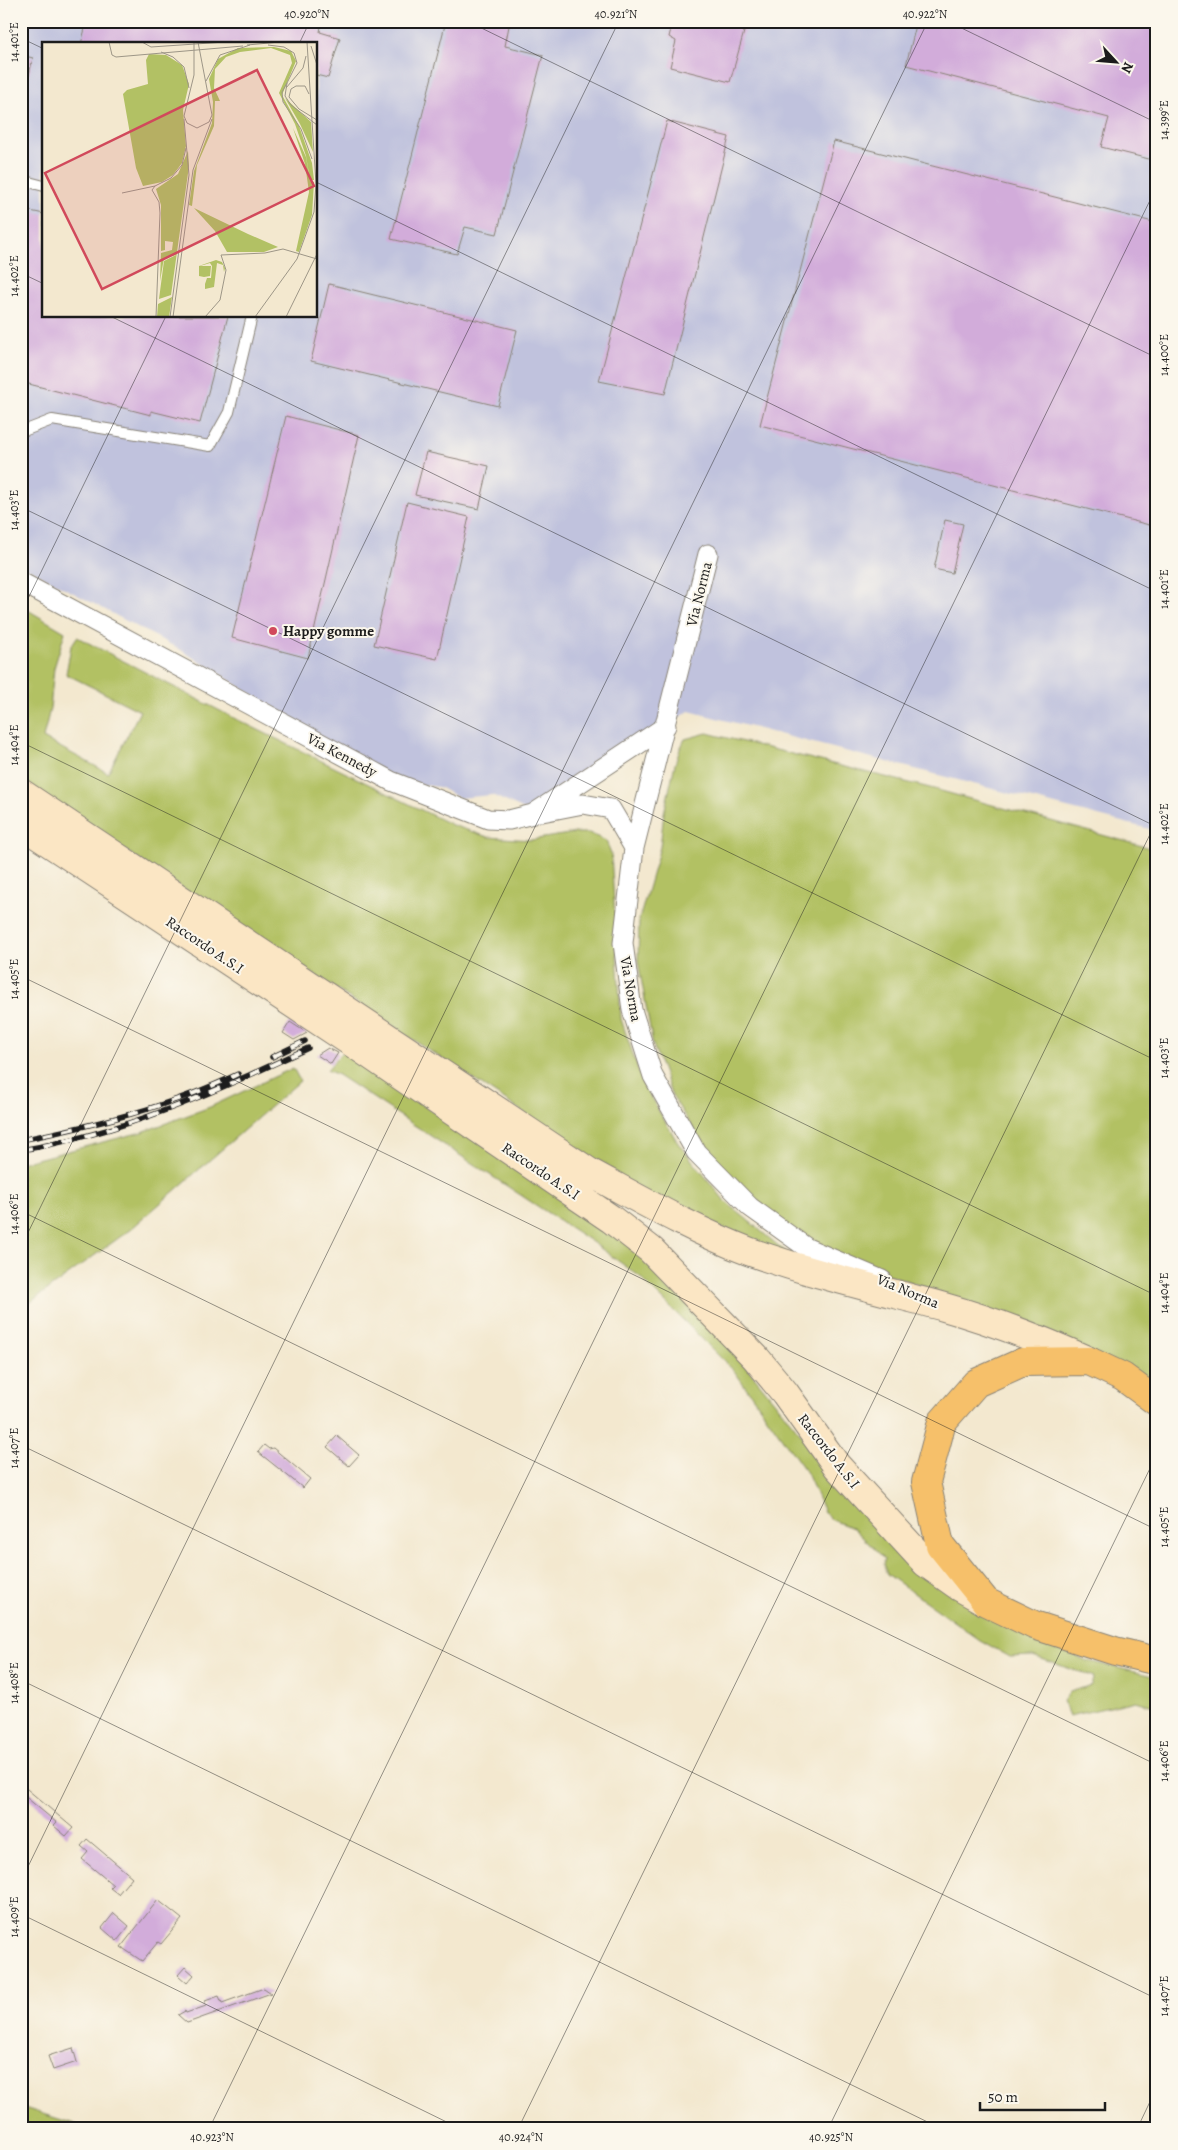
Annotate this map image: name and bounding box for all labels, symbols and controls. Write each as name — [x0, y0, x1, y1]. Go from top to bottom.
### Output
text: 40.920°N — [284, 6, 330, 22]
text: 40.921°N — [594, 6, 638, 22]
text: 40.922°N — [903, 6, 948, 22]
text: 14.401°E — [6, 22, 22, 62]
north arrow — [1090, 38, 1140, 88]
inset map — [42, 42, 318, 318]
text: N — [1116, 59, 1138, 76]
text: 14.399°E — [1156, 100, 1172, 140]
text: 14.402°E — [6, 255, 22, 297]
text: 14.400°E — [1156, 334, 1172, 376]
text: 14.403°E — [6, 490, 22, 530]
street label: Via Norma — [681, 560, 717, 629]
text: 14.401°E — [1156, 569, 1172, 609]
place label: Happy gomme — [283, 621, 374, 641]
marker: Happy gomme — [267, 625, 279, 637]
text: 14.404°E — [6, 724, 22, 766]
street label: Via Kennedy — [303, 728, 381, 782]
text: 14.402°E — [1156, 803, 1172, 845]
street label: Raccordo A.S.I — [162, 912, 248, 978]
street label: Via Norma — [615, 954, 647, 1023]
text: 14.405°E — [6, 959, 22, 999]
text: 14.403°E — [1156, 1038, 1172, 1078]
street label: Raccordo A.S.I — [498, 1138, 584, 1204]
text: 14.406°E — [6, 1193, 22, 1235]
street label: Via Norma — [873, 1269, 942, 1313]
text: 14.404°E — [1156, 1272, 1172, 1314]
street label: Raccordo A.S.I — [793, 1409, 865, 1493]
text: 14.407°E — [6, 1428, 22, 1468]
text: 14.405°E — [1156, 1507, 1172, 1547]
text: 14.408°E — [6, 1662, 22, 1704]
text: 14.406°E — [1156, 1740, 1172, 1782]
text: 14.409°E — [6, 1896, 22, 1938]
text: 14.407°E — [1156, 1976, 1172, 2016]
scale bar — [980, 2080, 1106, 2112]
text: 50 m — [988, 2087, 1018, 2107]
text: 40.923°N — [190, 2129, 234, 2145]
text: 40.924°N — [499, 2129, 544, 2145]
text: 40.925°N — [809, 2129, 853, 2145]

